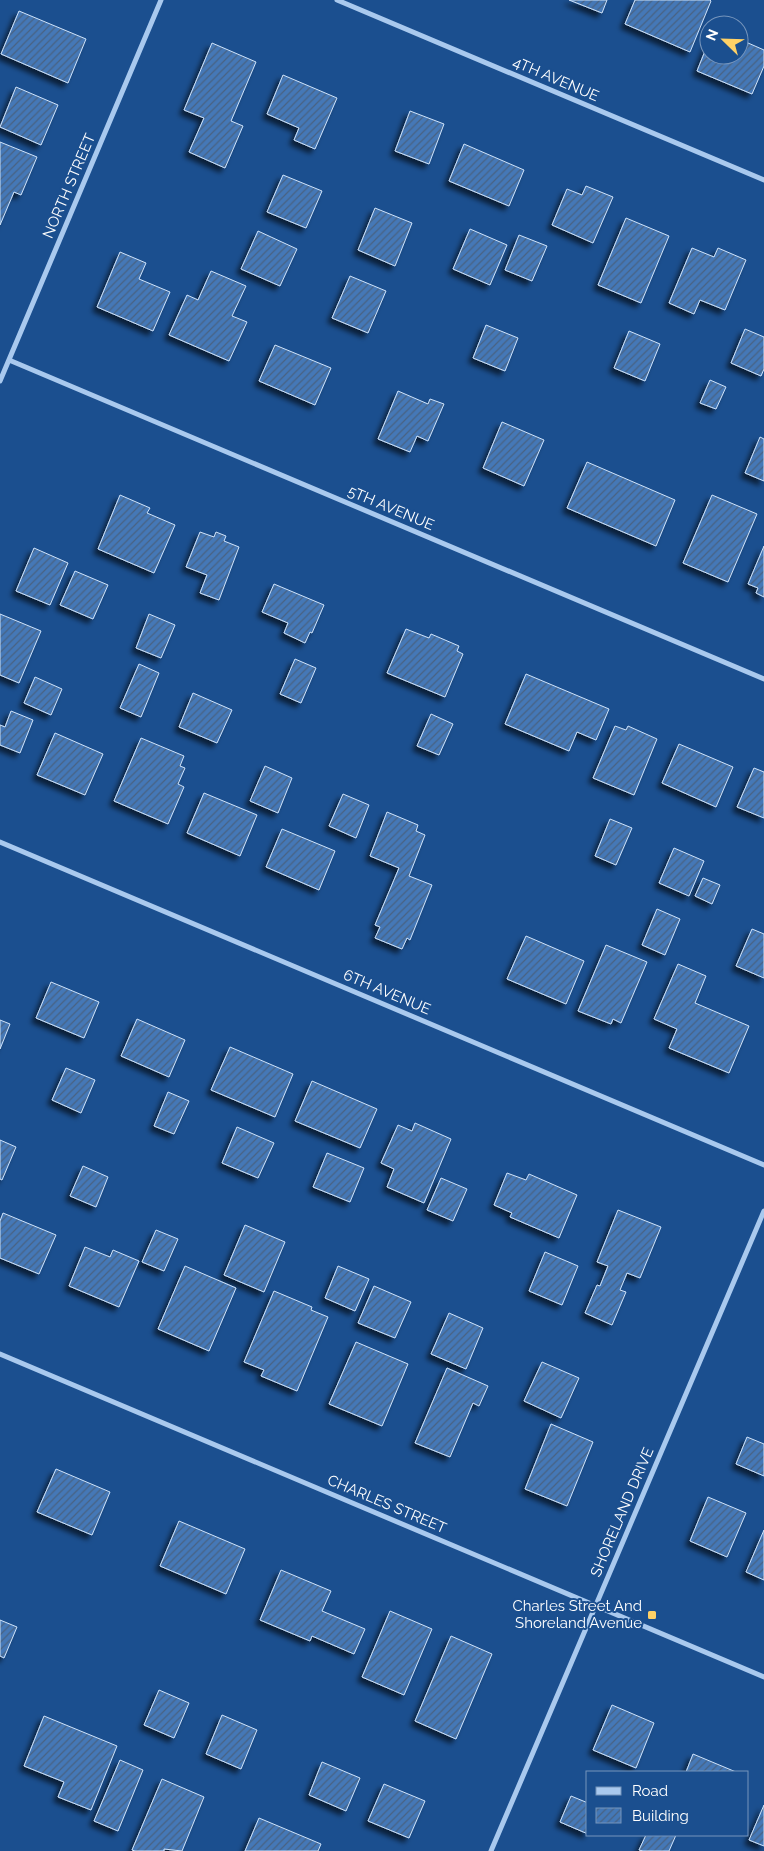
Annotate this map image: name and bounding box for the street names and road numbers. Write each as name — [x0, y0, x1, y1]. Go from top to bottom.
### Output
street label: 4TH AVENUE — [510, 53, 602, 105]
street label: NORTH STREET — [39, 131, 99, 241]
street label: 5TH AVENUE — [345, 482, 437, 534]
street label: 6TH AVENUE — [341, 966, 433, 1018]
street label: SHORELAND DRIVE — [587, 1445, 657, 1579]
street label: CHARLES STREET — [325, 1471, 449, 1537]

